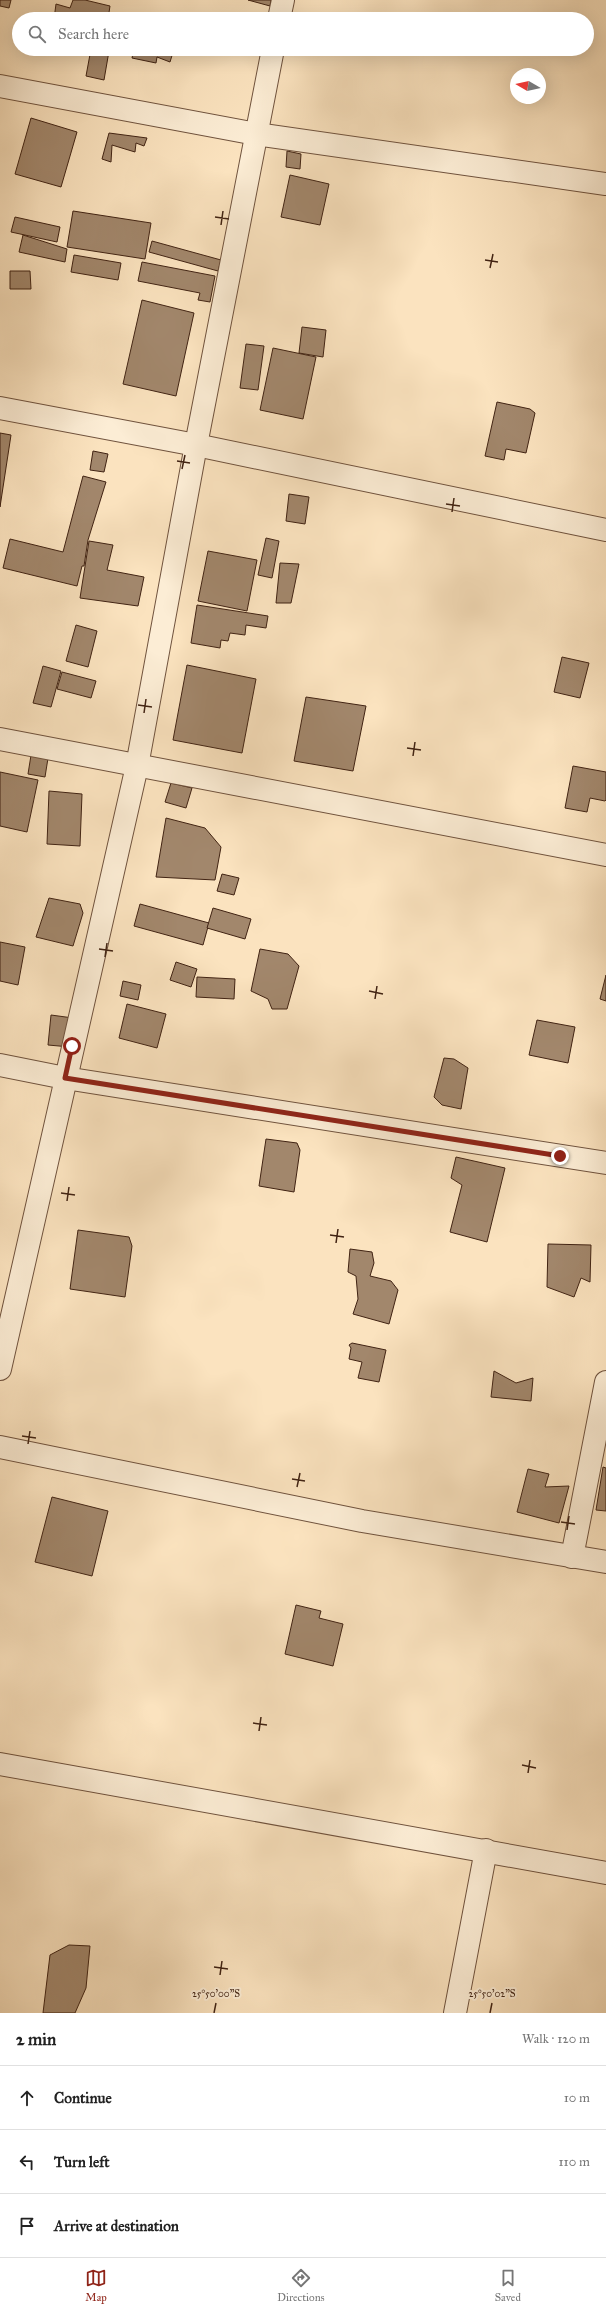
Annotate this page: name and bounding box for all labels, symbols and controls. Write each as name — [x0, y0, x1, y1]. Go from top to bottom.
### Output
search box — [12, 12, 594, 56]
icon: search — [26, 23, 48, 45]
text: Search here — [58, 25, 129, 43]
north arrow — [510, 68, 546, 104]
route start — [63, 1037, 81, 1055]
route end — [551, 1147, 569, 1165]
text: 25°50'00"S — [192, 1988, 240, 2000]
text: 25°50'02"S — [468, 1988, 516, 2000]
text: 2 min — [16, 2029, 56, 2050]
text: Walk · 120 m — [522, 2031, 590, 2047]
icon: ahead — [16, 2087, 38, 2109]
text: Continue — [54, 2089, 112, 2107]
text: 10 m — [564, 2090, 590, 2106]
icon: left — [16, 2151, 38, 2173]
text: Turn left — [54, 2153, 110, 2171]
text: 110 m — [558, 2154, 590, 2170]
icon: arrive — [16, 2215, 38, 2237]
text: Arrive at destination — [54, 2217, 179, 2235]
tab: Map — [85, 2267, 107, 2304]
tab: Directions — [277, 2267, 325, 2304]
tab: Saved — [495, 2267, 521, 2304]

